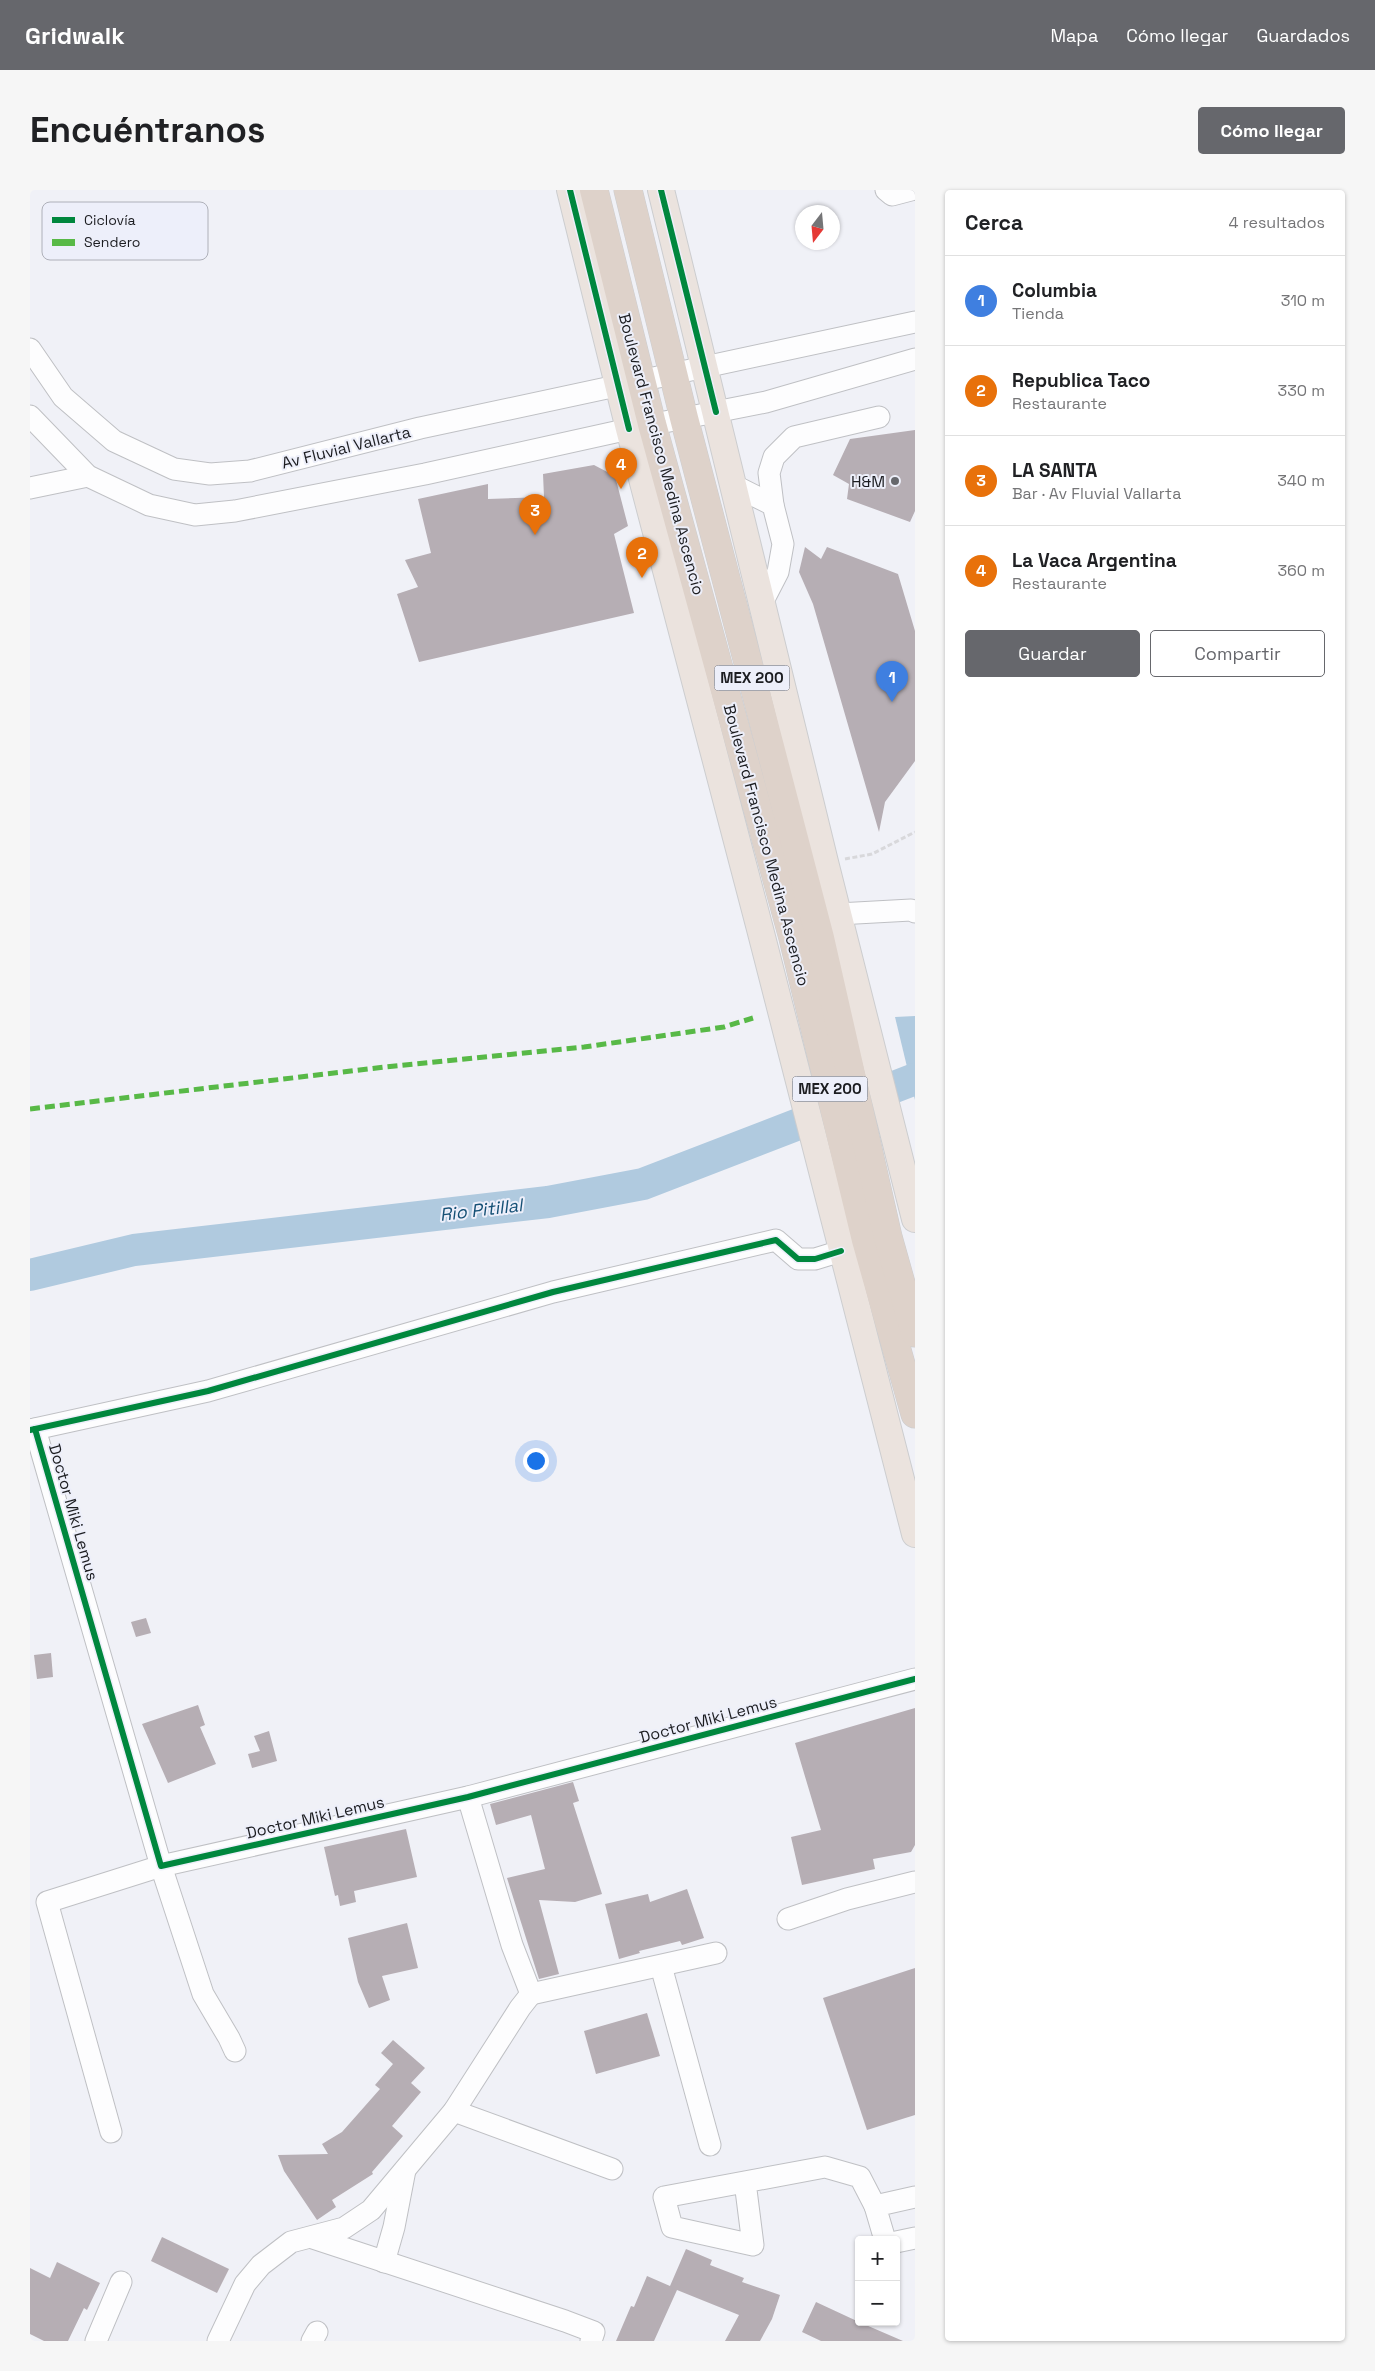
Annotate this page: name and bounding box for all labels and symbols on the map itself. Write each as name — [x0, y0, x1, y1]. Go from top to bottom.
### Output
legend — [42, 202, 208, 260]
north arrow — [795, 205, 840, 250]
text: Ciclovía — [84, 211, 136, 229]
text: Sendero — [84, 233, 140, 251]
street label: Boulevard Francisco Medina Ascencio — [614, 311, 709, 597]
street label: Av Fluvial Vallarta — [279, 421, 413, 474]
pin: 4 — [605, 448, 637, 489]
place label: H&M — [851, 471, 885, 492]
marker: H&M — [889, 475, 901, 487]
pin: 3 — [519, 494, 551, 535]
pin: 2 — [626, 537, 658, 578]
pin: 1 — [876, 661, 908, 702]
road number: MEX 200 — [714, 666, 790, 690]
street label: Boulevard Francisco Medina Ascencio — [719, 702, 814, 988]
road number: MEX 200 — [792, 1076, 868, 1102]
water label: Rio Pitillal — [438, 1193, 526, 1226]
street label: Doctor Miki Lemus — [44, 1441, 103, 1583]
your location — [523, 1448, 549, 1474]
street label: Doctor Miki Lemus — [637, 1691, 779, 1748]
street label: Doctor Miki Lemus — [244, 1791, 386, 1844]

